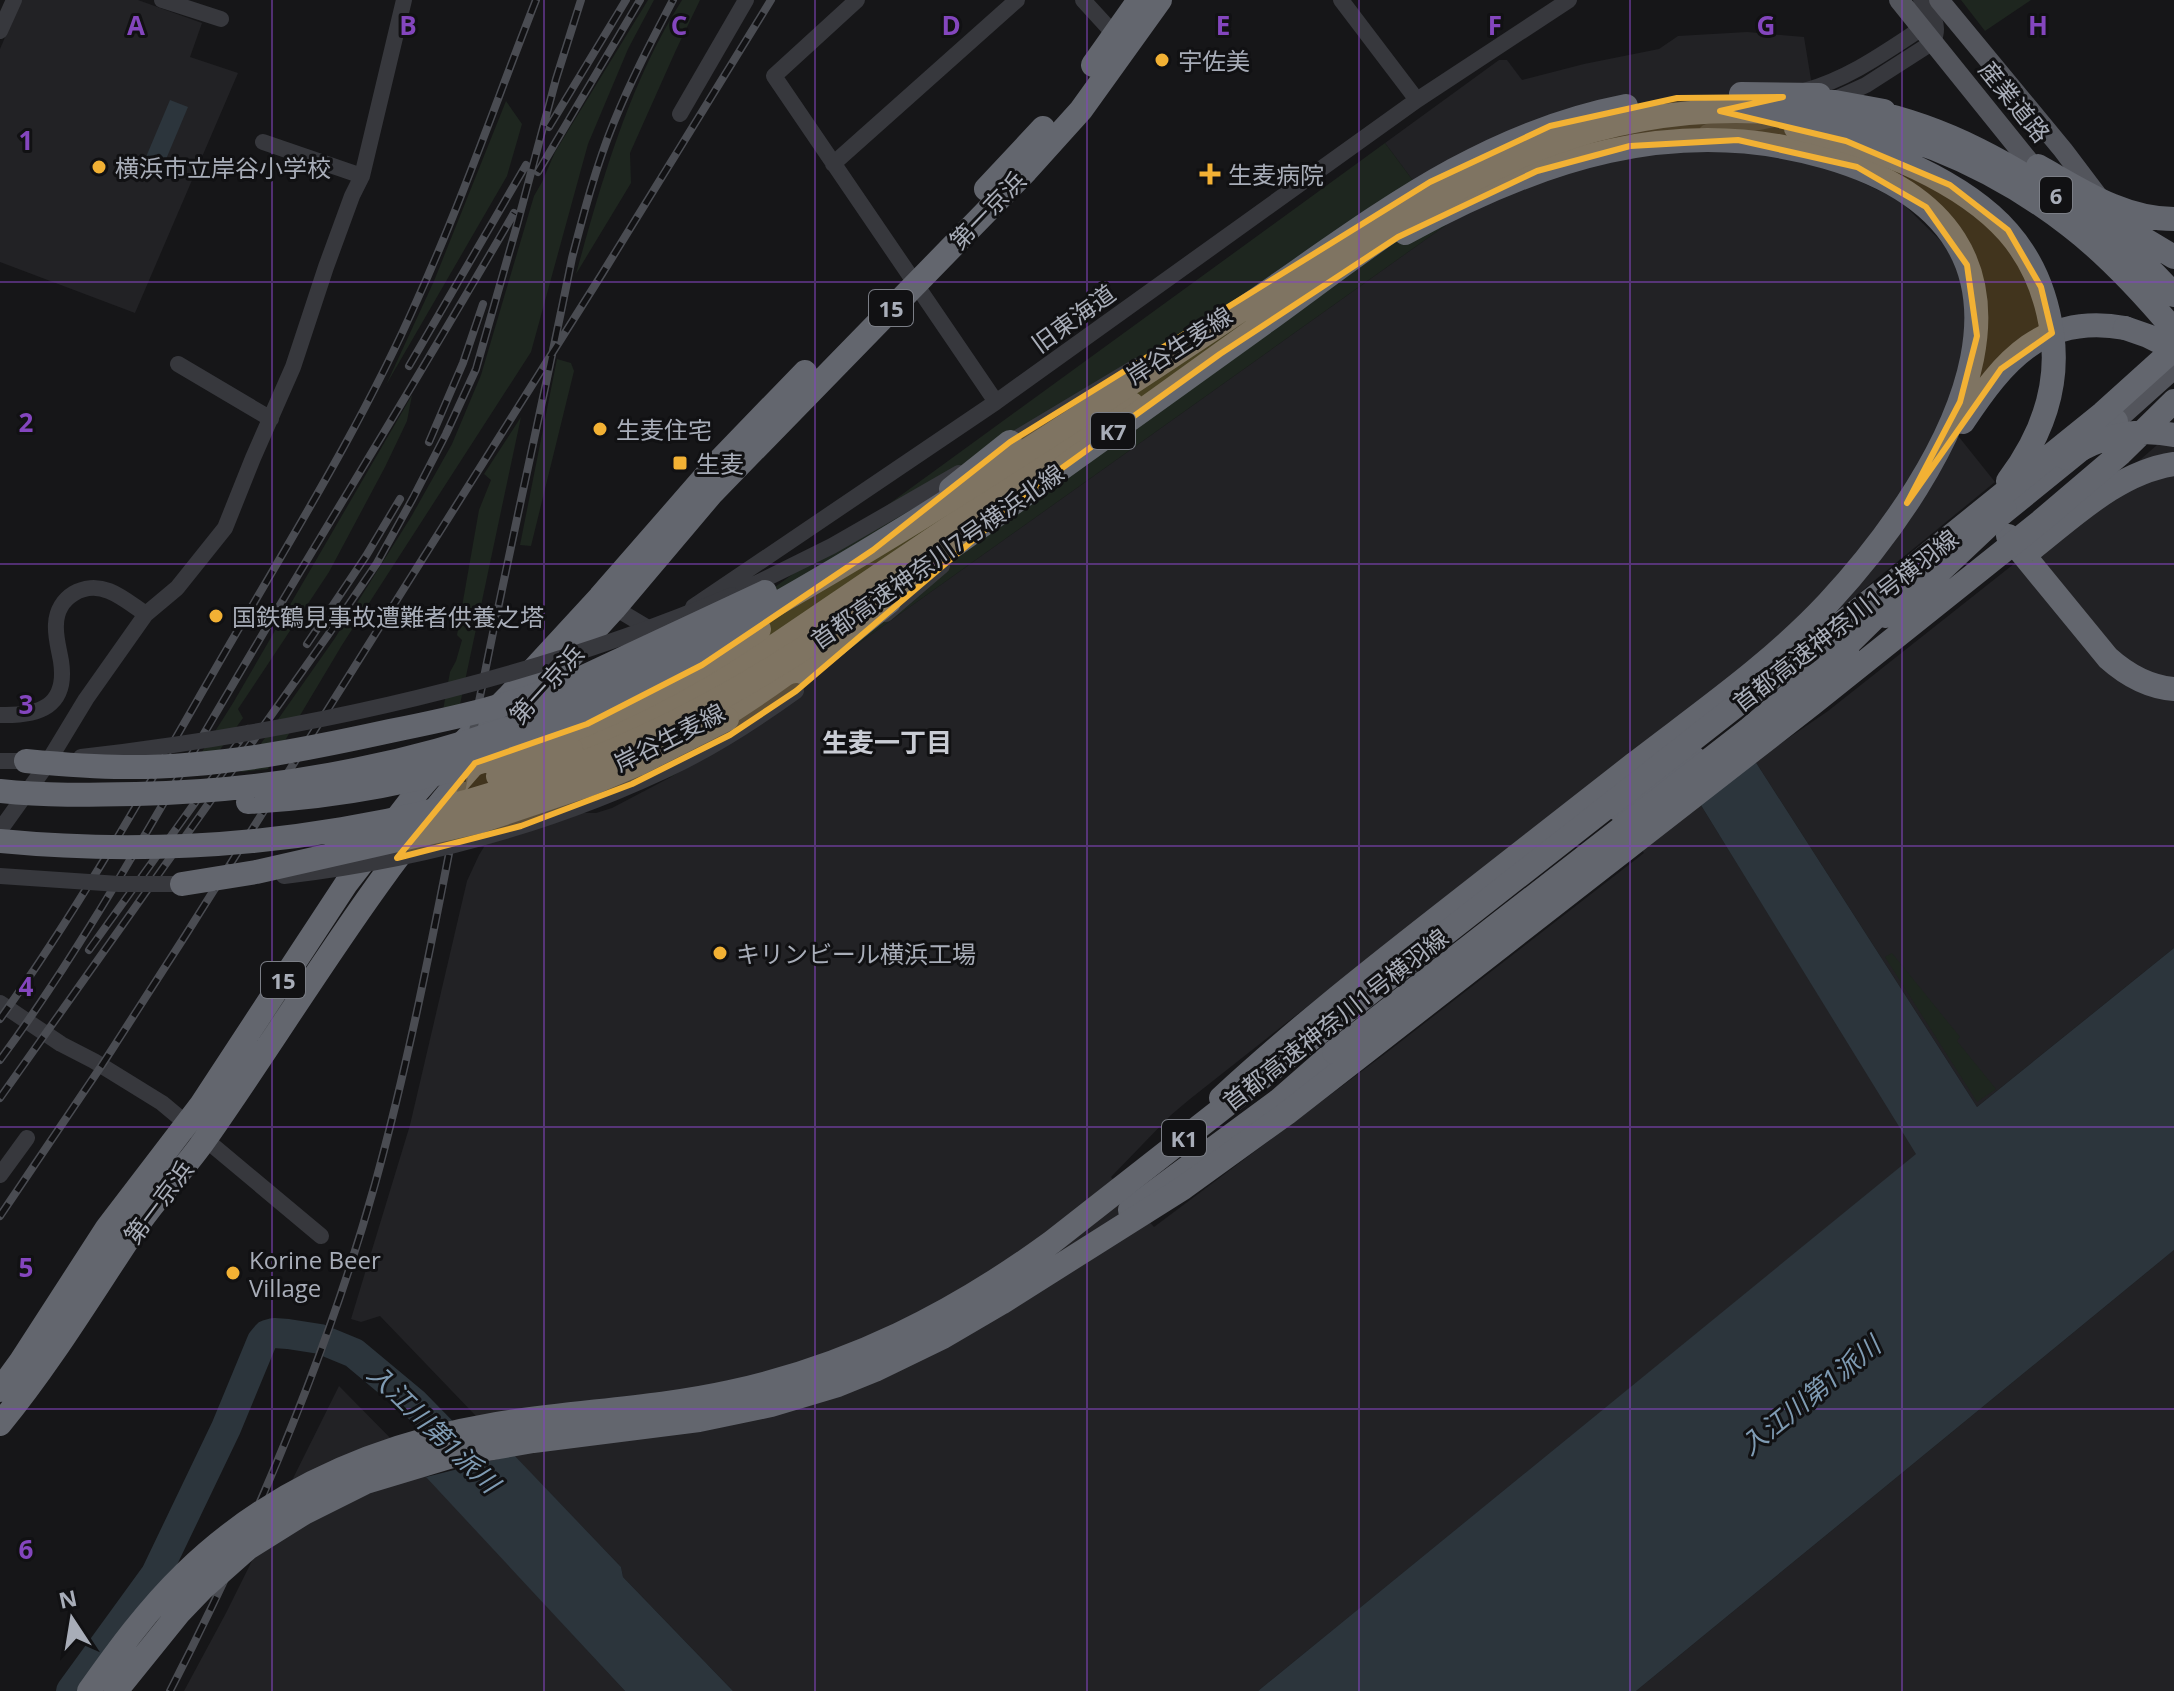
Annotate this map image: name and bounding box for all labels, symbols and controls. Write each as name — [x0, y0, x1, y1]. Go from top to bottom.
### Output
text: A — [127, 7, 145, 43]
text: B — [399, 7, 417, 43]
text: C — [671, 7, 687, 43]
text: D — [941, 7, 961, 43]
text: E — [1216, 7, 1230, 43]
text: F — [1488, 7, 1502, 43]
text: G — [1757, 7, 1775, 43]
text: H — [2028, 7, 2048, 43]
place label: 宇佐美 — [1178, 44, 1250, 77]
marker: 宇佐美 — [1153, 51, 1171, 69]
street label: 産業道路 — [1972, 53, 2058, 149]
text: 1 — [19, 122, 33, 158]
place label: 横浜市立岸谷小学校 — [115, 151, 331, 184]
marker: 横浜市立岸谷小学校 — [90, 158, 108, 176]
place label: 生麦病院 — [1228, 158, 1324, 191]
marker: 生麦病院 — [1199, 163, 1221, 185]
street label: 第一京浜 — [942, 164, 1032, 256]
road number: 6 — [2040, 177, 2072, 213]
street label: 旧東海道 — [1024, 276, 1122, 360]
road number: 15 — [869, 290, 913, 326]
street label: 岸谷生麦線 — [1120, 298, 1238, 392]
text: 2 — [19, 404, 34, 440]
place label: 生麦住宅 — [616, 413, 712, 446]
road number: K7 — [1091, 413, 1135, 449]
marker: 生麦住宅 — [591, 420, 609, 438]
place label: 生麦 — [696, 447, 744, 480]
marker: 生麦 — [671, 454, 689, 472]
street label: 首都高速神奈川7号横浜北線 — [804, 456, 1070, 656]
street label: 首都高速神奈川1号横羽線 — [1725, 522, 1965, 718]
place label: 国鉄鶴見事故遭難者供養之塔 — [232, 600, 544, 633]
marker: 国鉄鶴見事故遭難者供養之塔 — [207, 607, 225, 625]
street label: 第一京浜 — [502, 637, 590, 731]
text: 3 — [19, 686, 33, 722]
street label: 岸谷生麦線 — [608, 695, 730, 779]
district label: 生麦一丁目 — [822, 724, 952, 760]
street label: 首都高速神奈川1号横羽線 — [1215, 921, 1455, 1117]
place label: キリンビール横浜工場 — [736, 937, 976, 970]
marker: キリンビール横浜工場 — [711, 944, 729, 962]
road number: 15 — [261, 962, 305, 998]
text: 4 — [19, 968, 34, 1004]
road number: K1 — [1162, 1120, 1206, 1156]
street label: 第一京浜 — [116, 1154, 200, 1250]
place label: Korine Beer Village — [249, 1243, 381, 1304]
text: 5 — [19, 1249, 33, 1285]
marker: Korine Beer Village — [224, 1264, 242, 1282]
water label: 入江川第1派川 — [1732, 1326, 1890, 1463]
water label: 入江川第1派川 — [360, 1356, 510, 1502]
text: 6 — [19, 1531, 34, 1567]
north arrow — [32, 1579, 112, 1659]
text: N — [56, 1582, 80, 1615]

